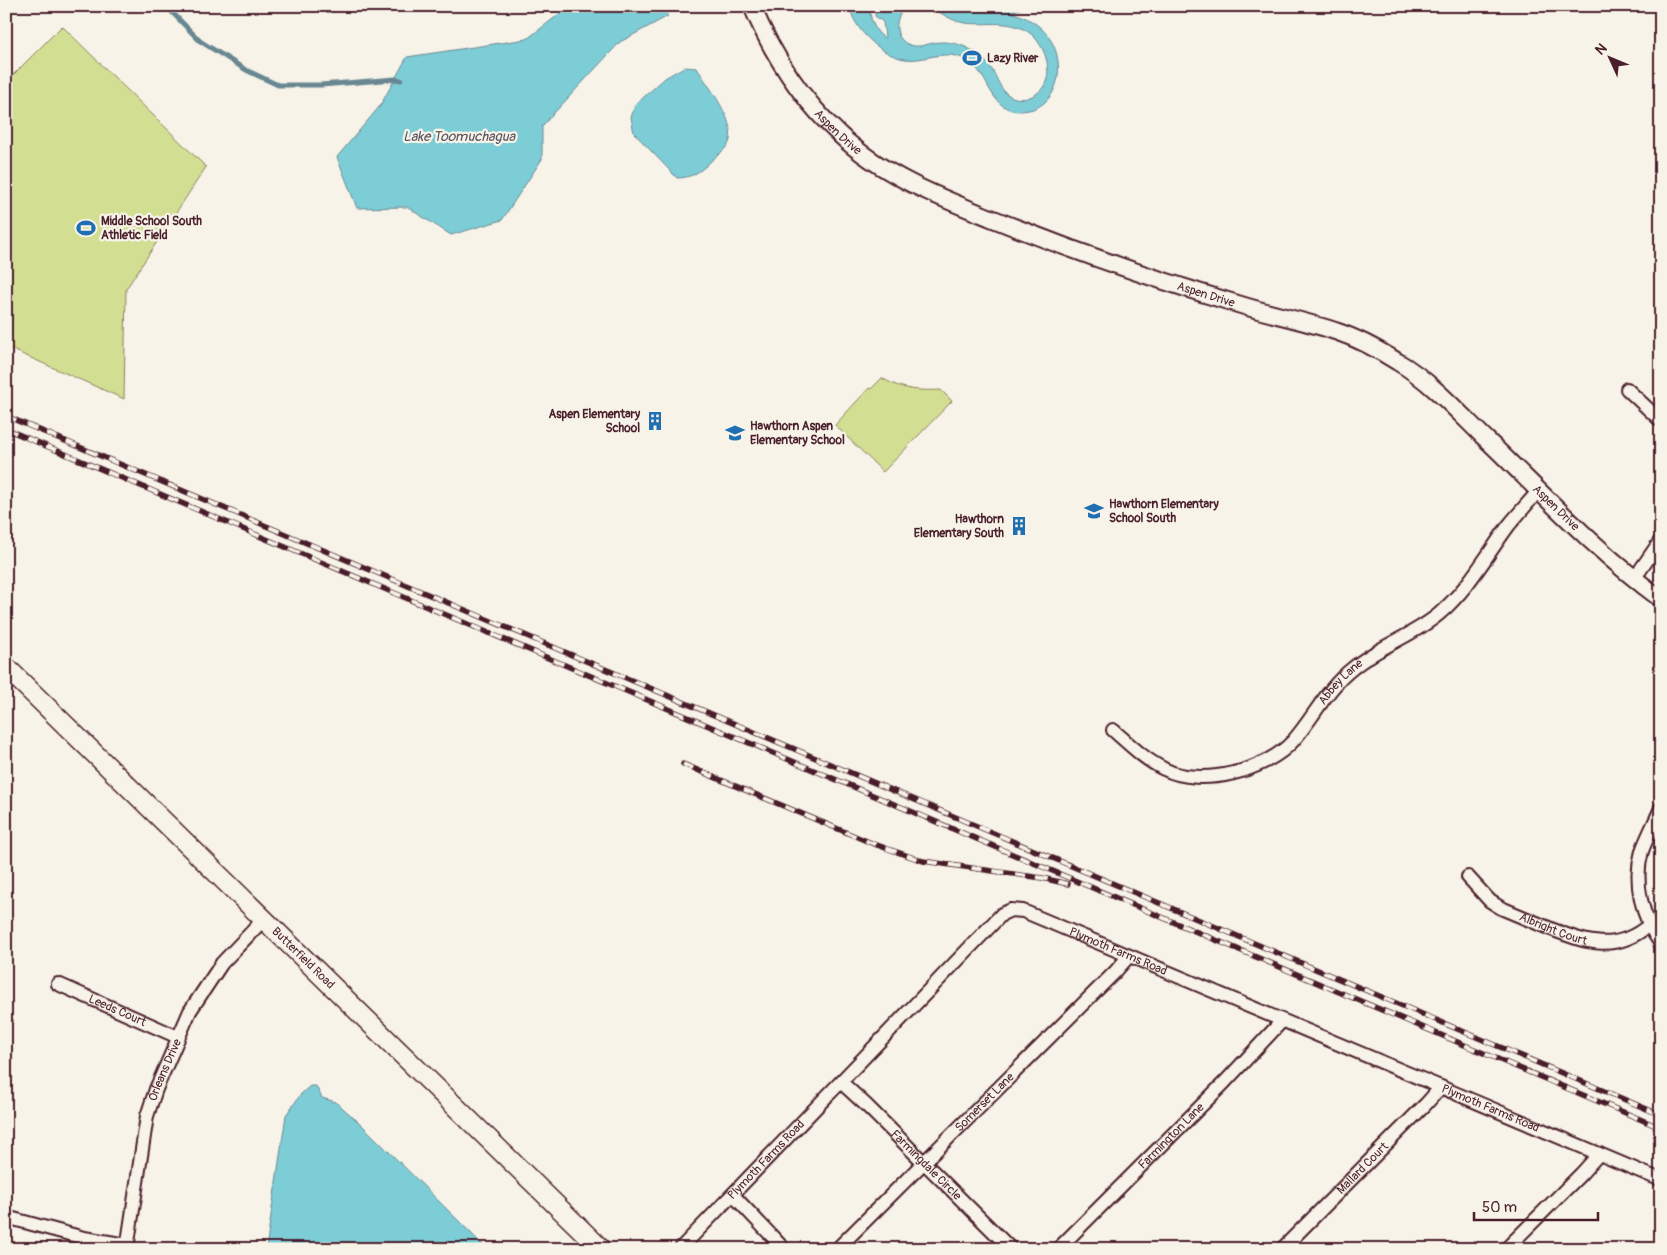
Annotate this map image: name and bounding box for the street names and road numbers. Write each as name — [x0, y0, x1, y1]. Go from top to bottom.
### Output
street label: Aspen Drive — [811, 106, 865, 158]
street label: Aspen Drive — [1175, 278, 1237, 310]
street label: Aspen Drive — [1529, 482, 1583, 534]
street label: Abbey Lane — [1315, 656, 1366, 708]
street label: Albright Court — [1517, 909, 1589, 948]
street label: Butterfield Road — [269, 924, 338, 992]
street label: Plymoth Farms Road — [1067, 924, 1170, 978]
street label: Leeds Court — [86, 991, 149, 1030]
street label: Orleans Drive — [145, 1036, 185, 1103]
street label: Somerset Lane — [952, 1069, 1017, 1135]
street label: Plymoth Farms Road — [1439, 1081, 1542, 1135]
street label: Farmington Lane — [1135, 1100, 1207, 1172]
street label: Plymoth Farms Road — [724, 1117, 808, 1203]
street label: Farmingdale Circle — [888, 1127, 965, 1203]
street label: Mallard Court — [1333, 1139, 1391, 1197]

